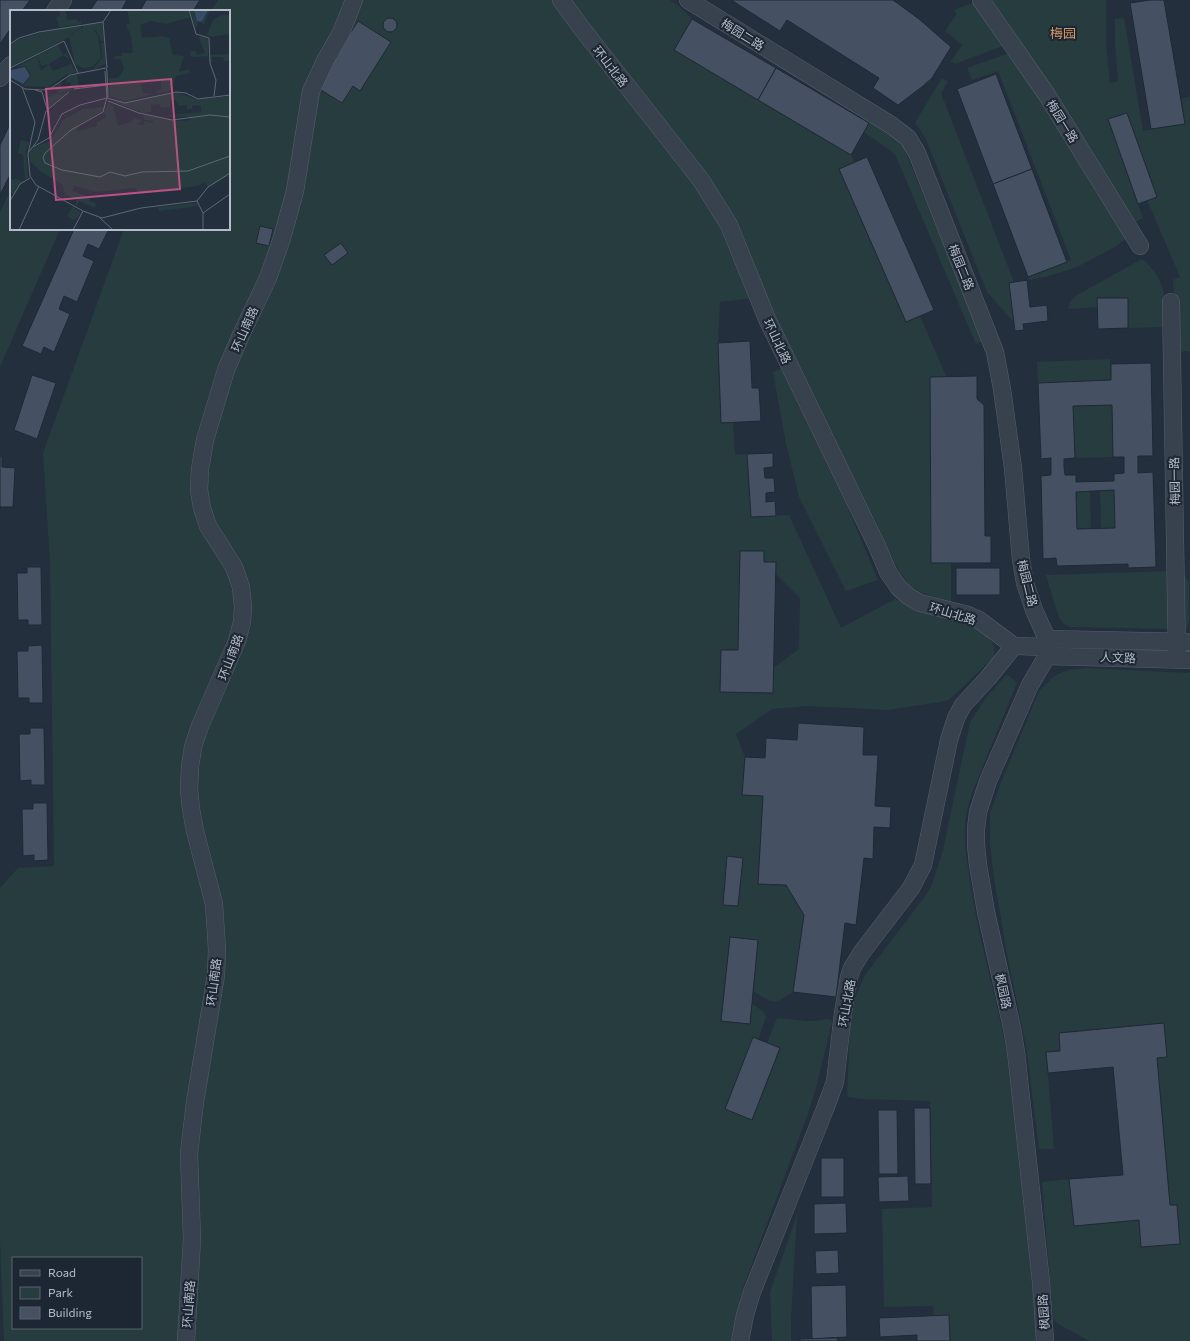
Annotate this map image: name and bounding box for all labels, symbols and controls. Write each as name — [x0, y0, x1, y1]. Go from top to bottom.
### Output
inset map — [10, 10, 230, 230]
street label: 梅园二路 — [719, 15, 767, 53]
district label: 梅园 — [1050, 25, 1076, 41]
street label: 环山北路 — [591, 43, 631, 89]
street label: 梅园一路 — [1044, 97, 1082, 145]
street label: 梅园二路 — [947, 242, 977, 292]
street label: 环山南路 — [228, 304, 260, 354]
street label: 环山北路 — [762, 316, 794, 366]
street label: 梅园一路 — [1167, 457, 1181, 505]
street label: 梅园二路 — [1015, 558, 1041, 608]
street label: 环山北路 — [928, 599, 978, 627]
street label: 环山南路 — [215, 632, 245, 682]
street label: 人文路 — [1100, 649, 1136, 665]
street label: 环山南路 — [203, 957, 223, 1007]
street label: 枫园路 — [993, 972, 1015, 1010]
street label: 环山北路 — [835, 978, 857, 1028]
legend — [12, 1257, 142, 1329]
text: Road — [48, 1265, 76, 1279]
street label: 环山南路 — [179, 1280, 197, 1328]
text: Park — [48, 1285, 74, 1299]
street label: 枫园路 — [1035, 1294, 1051, 1330]
text: Building — [48, 1305, 92, 1319]

